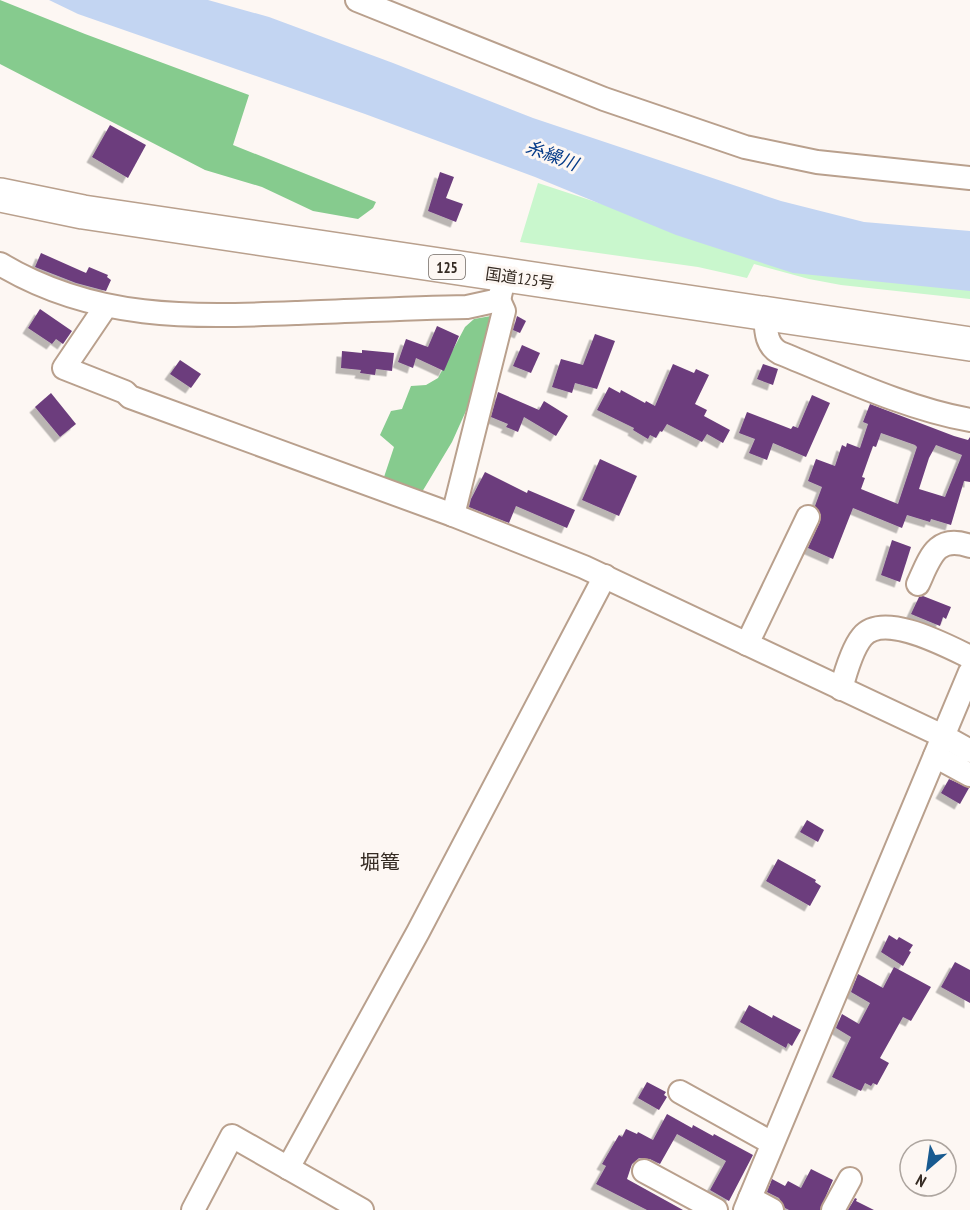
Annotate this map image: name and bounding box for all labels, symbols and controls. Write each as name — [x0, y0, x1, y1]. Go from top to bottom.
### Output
water label: 糸繰川 — [523, 135, 583, 176]
road number: 125 — [429, 255, 465, 279]
street label: 国道125号 — [484, 263, 556, 293]
district label: 堀篭 — [360, 849, 400, 875]
north arrow — [898, 1138, 958, 1198]
text: N — [912, 1170, 929, 1192]

